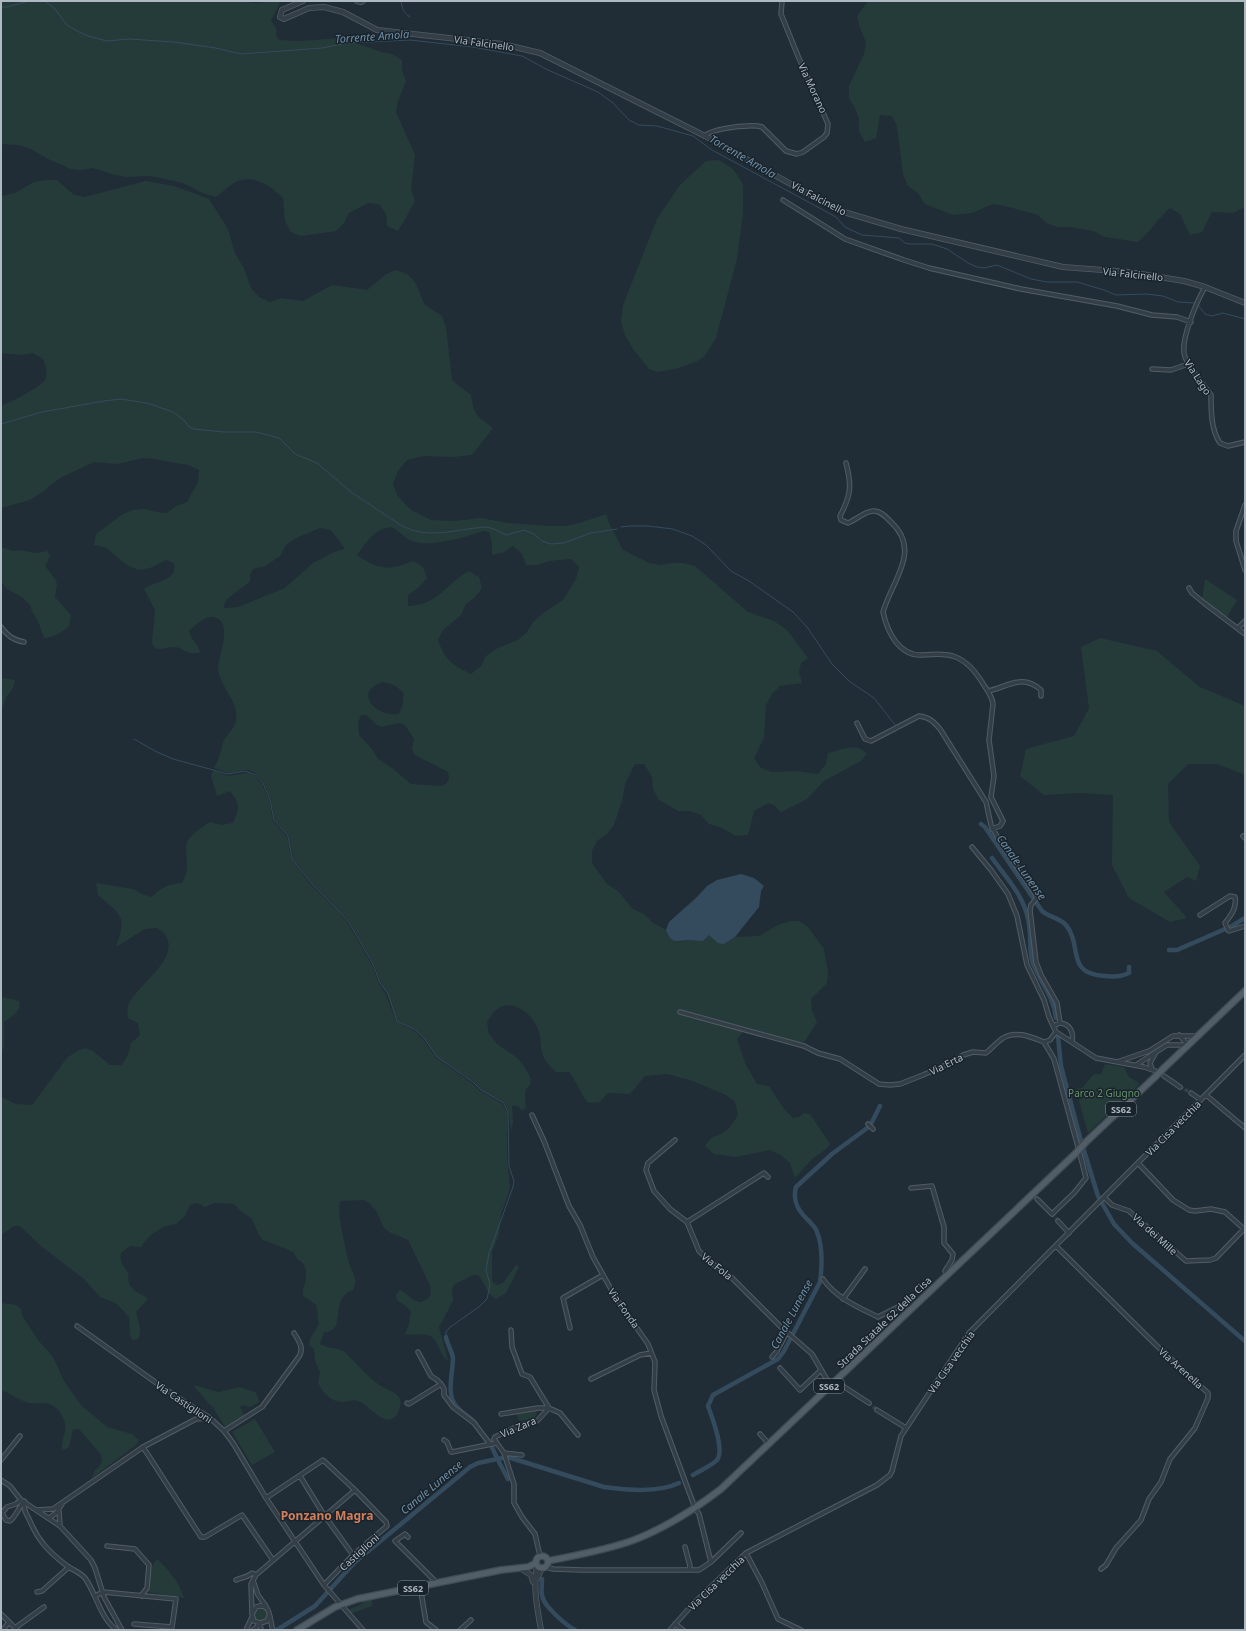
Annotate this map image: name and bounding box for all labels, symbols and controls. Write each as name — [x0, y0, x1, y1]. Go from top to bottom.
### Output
water label: Torrente Amola — [334, 26, 410, 46]
street label: Via Falcinello — [453, 32, 515, 54]
street label: Via Morano — [795, 61, 831, 115]
water label: Torrente Amola — [707, 131, 780, 181]
street label: Via Falcinello — [789, 178, 849, 218]
street label: Via Falcinello — [1102, 264, 1164, 284]
street label: Via Lago — [1181, 356, 1215, 398]
water label: Canale Lunense — [994, 831, 1050, 903]
street label: Via Erta — [927, 1050, 965, 1078]
park label: Parco 2 Giugno — [1068, 1086, 1140, 1100]
street label: Via Cisa vecchia — [1142, 1097, 1204, 1159]
road number: SS62 — [1106, 1102, 1136, 1116]
street label: Via dei Mille — [1129, 1210, 1181, 1258]
street label: Via Fola — [699, 1249, 735, 1283]
street label: Strada Statale 62 della Cisa — [834, 1273, 934, 1371]
water label: Canale Lunense — [766, 1276, 816, 1351]
street label: Via Fonda — [605, 1285, 643, 1331]
street label: Via Cisa vecchia — [924, 1328, 978, 1396]
street label: Via Arenella — [1156, 1344, 1206, 1392]
street label: Via Castiglioni — [153, 1378, 215, 1426]
road number: SS62 — [814, 1379, 844, 1393]
street label: Via Zara — [498, 1413, 538, 1441]
water label: Canale Lunense — [397, 1456, 466, 1517]
district label: Ponzano Magra — [281, 1507, 373, 1524]
street label: Castiglioni — [336, 1530, 382, 1574]
street label: Via Cisa vecchia — [685, 1552, 747, 1614]
road number: SS62 — [398, 1581, 428, 1595]

